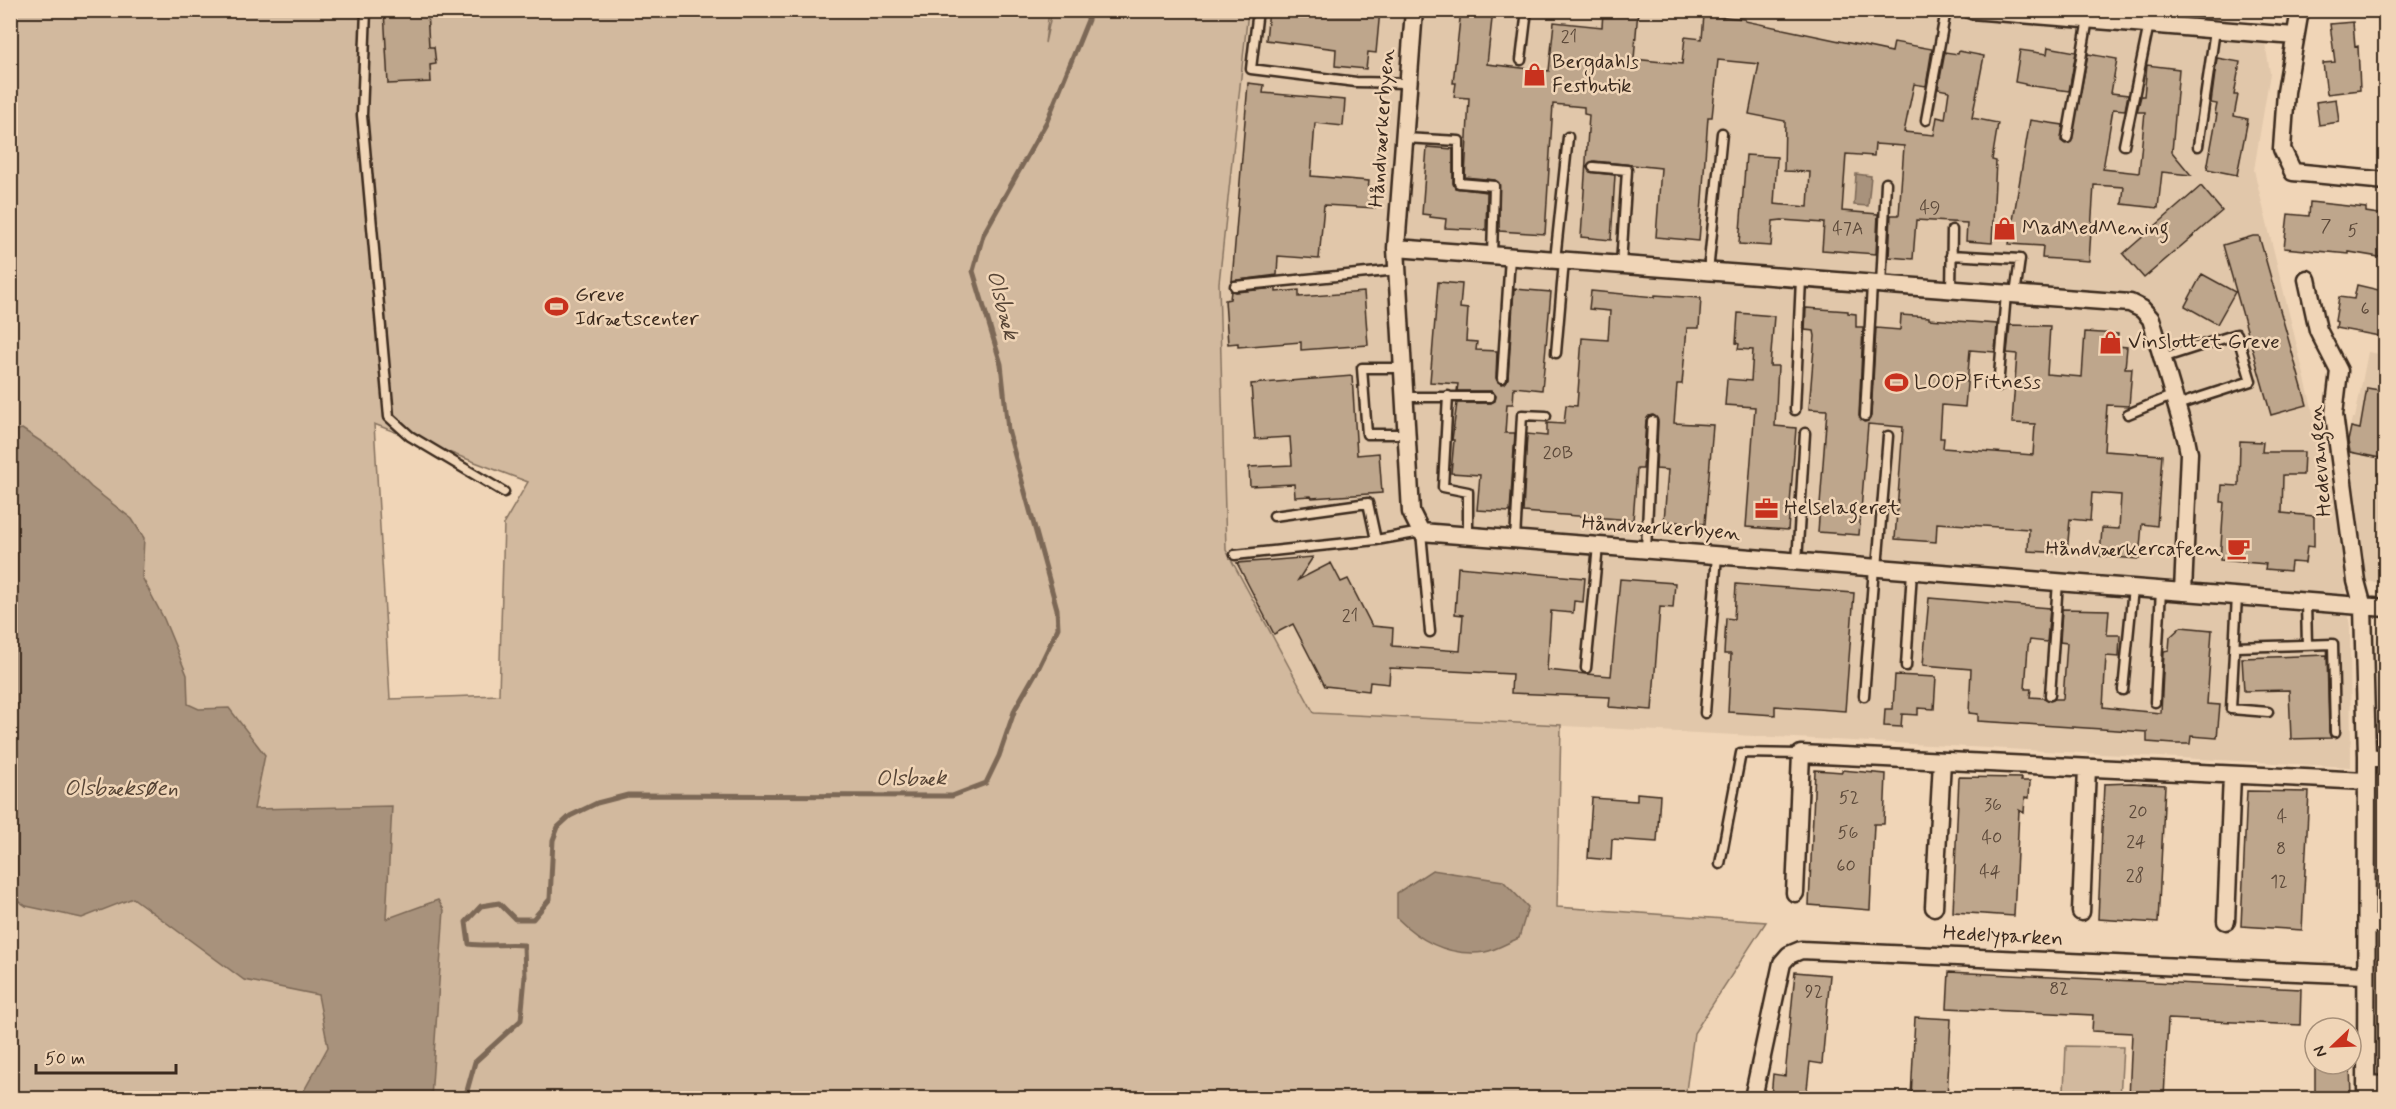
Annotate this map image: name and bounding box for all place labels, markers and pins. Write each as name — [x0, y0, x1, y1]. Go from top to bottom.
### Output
place label: Bergdahls Festbutik — [1552, 48, 1639, 100]
shop icon: Bergdahls Festbutik — [1521, 61, 1547, 87]
place label: MadMedMening — [2022, 214, 2169, 244]
shop icon: MadMedMening — [1991, 215, 2017, 241]
place label: Greve Idrætscenter — [575, 281, 699, 333]
sports icon: Greve Idrætscenter — [544, 294, 570, 320]
place label: Vinslottet Greve — [2128, 328, 2280, 356]
shop icon: Vinslottet Greve — [2097, 329, 2123, 355]
place label: LOOP Fitness — [1914, 368, 2041, 396]
sports icon: LOOP Fitness — [1883, 369, 1909, 395]
place label: Helselageret — [1784, 494, 1901, 524]
office icon: Helselageret — [1753, 495, 1779, 521]
place label: Håndværkercafeen — [2045, 535, 2222, 563]
cafe icon: Håndværkercafeen — [2226, 536, 2252, 562]

